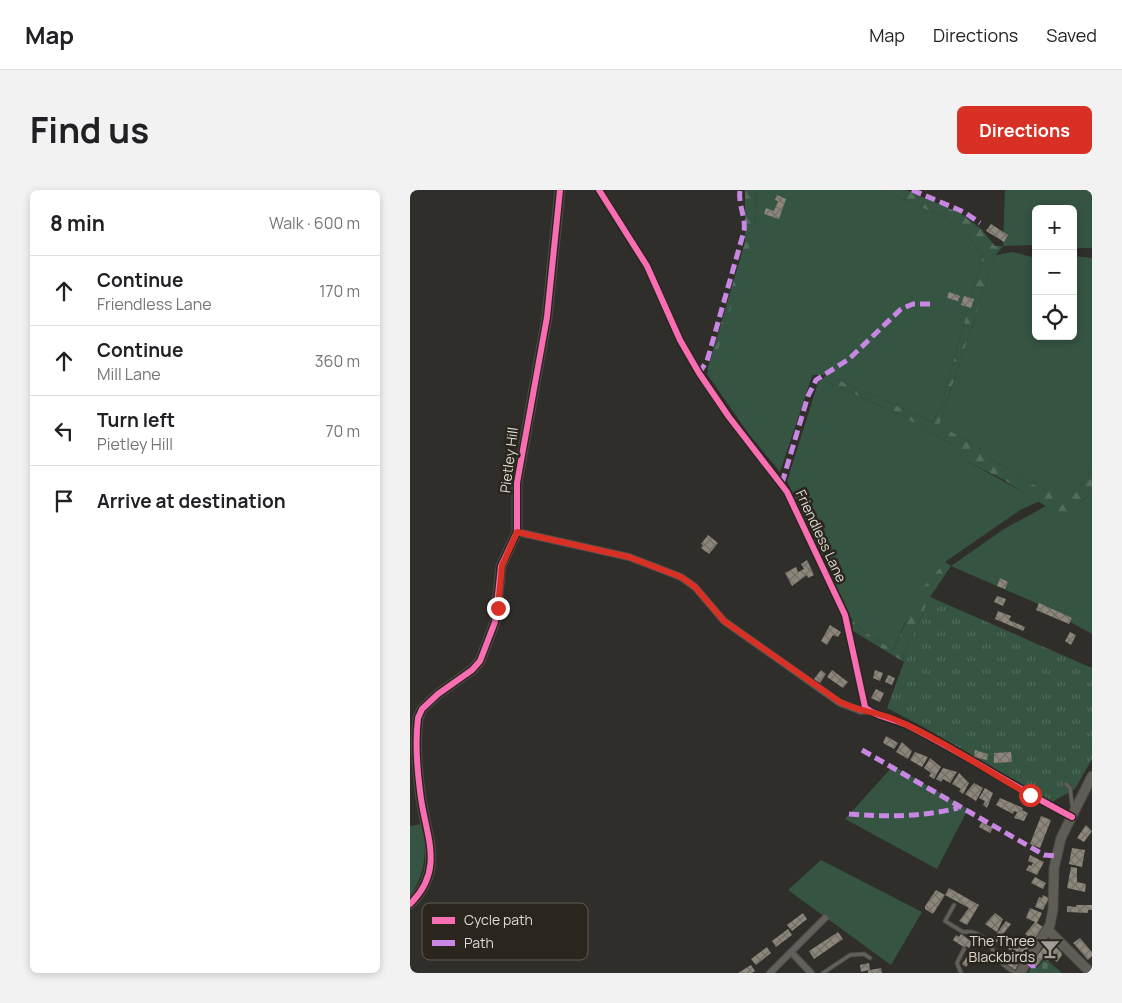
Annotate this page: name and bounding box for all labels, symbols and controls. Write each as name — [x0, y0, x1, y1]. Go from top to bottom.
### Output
text: Map — [25, 18, 74, 51]
text: Map — [869, 23, 905, 47]
text: Directions — [933, 23, 1018, 47]
text: Saved — [1046, 23, 1097, 47]
text: Find us — [30, 106, 149, 154]
button: Directions — [957, 106, 1092, 154]
map controls — [1032, 205, 1077, 340]
button: + — [1032, 205, 1077, 250]
text: 8 min — [50, 209, 105, 237]
text: Walk · 600 m — [269, 212, 360, 234]
button: − — [1032, 250, 1077, 295]
text: Continue — [97, 267, 183, 293]
icon: ahead — [50, 277, 78, 305]
text: 170 m — [319, 280, 360, 302]
text: Friendless Lane — [97, 293, 212, 315]
button: locate — [1032, 295, 1077, 340]
text: Continue — [97, 337, 183, 363]
icon: ahead — [50, 347, 78, 375]
text: 360 m — [315, 350, 360, 372]
text: Mill Lane — [97, 363, 161, 385]
text: Turn left — [97, 407, 175, 433]
icon: left — [50, 417, 78, 445]
text: 70 m — [325, 420, 360, 442]
street label: Pietley Hill — [495, 426, 522, 494]
text: Pietley Hill — [97, 433, 173, 455]
street label: Friendless Lane — [792, 486, 851, 585]
icon: arrive — [50, 487, 78, 515]
text: Arrive at destination — [97, 488, 286, 514]
route end — [487, 597, 510, 620]
route start — [1019, 784, 1042, 807]
legend — [422, 903, 588, 960]
text: Cycle path — [464, 910, 533, 929]
place label: The Three Blackbirds — [969, 931, 1035, 966]
text: Path — [464, 933, 494, 952]
bar icon: The Three Blackbirds — [1039, 938, 1061, 960]

